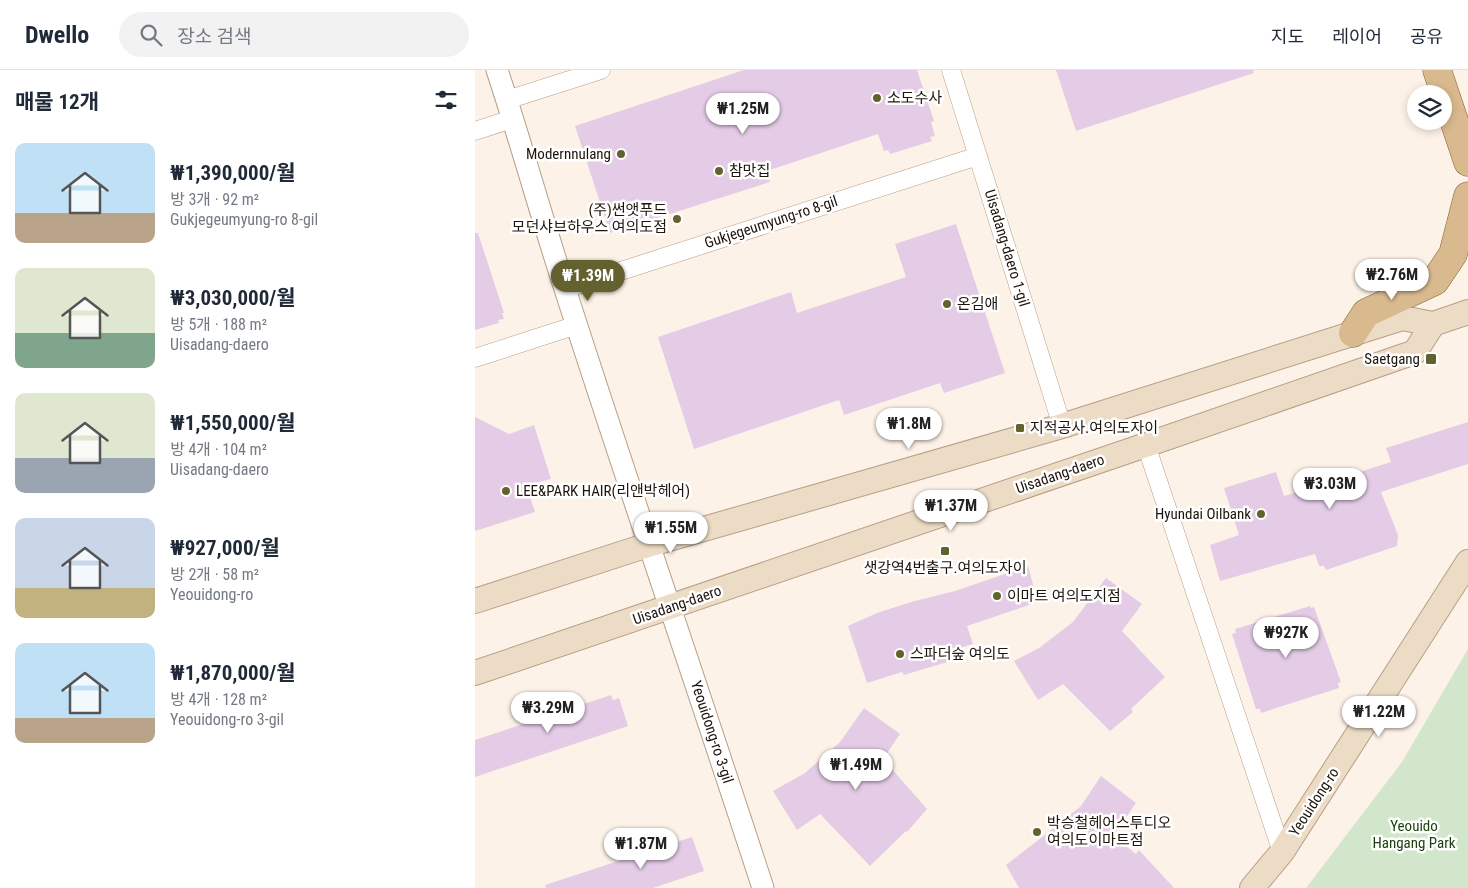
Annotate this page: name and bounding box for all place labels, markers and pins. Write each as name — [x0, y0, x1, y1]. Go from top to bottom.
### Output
place label: 소도수사 — [887, 89, 942, 107]
pin: ₩1.25M — [702, 92, 784, 135]
marker: 소도수사 — [871, 92, 883, 104]
place label: Modernnulang — [526, 145, 611, 163]
marker: Modernnulang — [615, 148, 627, 160]
place label: 참맛집 — [729, 162, 770, 180]
marker: 참맛집 — [713, 165, 725, 177]
place label: (주)썬앳푸드 모던샤브하우스 여의도점 — [512, 201, 667, 236]
marker: (주)썬앳푸드 모던샤브하우스 여의도점 — [671, 213, 683, 225]
pin: ₩2.76M — [1351, 258, 1433, 301]
pin: ₩1.39M — [547, 260, 629, 302]
place label: 온김애 — [957, 295, 998, 313]
marker: 온김애 — [941, 298, 953, 310]
place label: Saetgang — [1364, 350, 1420, 368]
marker: Saetgang — [1424, 352, 1438, 366]
pin: ₩1.8M — [874, 408, 944, 450]
place label: 지적공사.여의도자이 — [1030, 419, 1158, 437]
marker: 지적공사.여의도자이 — [1014, 422, 1026, 434]
pin: ₩3.03M — [1289, 468, 1371, 510]
place label: LEE&PARK HAIR(리앤박헤어) — [516, 482, 690, 500]
marker: LEE&PARK HAIR(리앤박헤어) — [500, 485, 512, 497]
pin: ₩1.37M — [910, 490, 992, 532]
place label: Hyundai Oilbank — [1155, 505, 1251, 523]
marker: Hyundai Oilbank — [1255, 508, 1267, 520]
pin: ₩1.55M — [630, 512, 712, 554]
marker: 샛강역4번출구.여의도자이 — [939, 545, 951, 557]
place label: 샛강역4번출구.여의도자이 — [863, 559, 1027, 577]
place label: 이마트 여의도지점 — [1007, 587, 1121, 605]
marker: 이마트 여의도지점 — [991, 590, 1003, 602]
pin: ₩927K — [1251, 616, 1321, 659]
place label: 스파더숲 여의도 — [910, 645, 1010, 663]
marker: 스파더숲 여의도 — [894, 648, 906, 660]
pin: ₩3.29M — [507, 692, 589, 734]
pin: ₩1.22M — [1338, 696, 1420, 738]
pin: ₩1.49M — [815, 748, 897, 791]
place label: 박승철헤어스투디오 여의도이마트점 — [1047, 814, 1171, 849]
marker: 박승철헤어스투디오 여의도이마트점 — [1031, 826, 1043, 838]
pin: ₩1.87M — [600, 828, 682, 870]

